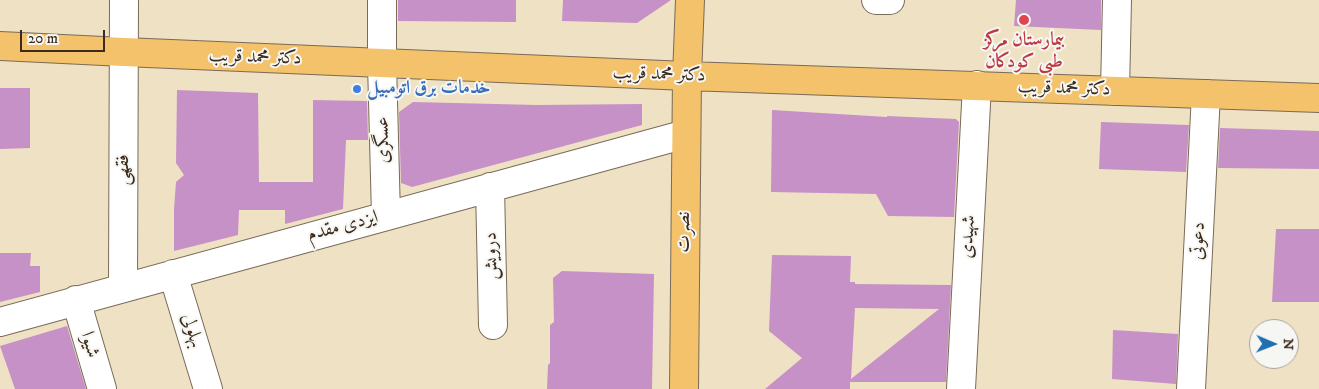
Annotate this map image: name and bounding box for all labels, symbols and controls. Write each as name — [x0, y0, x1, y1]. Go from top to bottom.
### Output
marker: بیمارستان مرکز طبی کودکان — [1017, 13, 1031, 27]
scale bar — [22, 20, 108, 52]
text: 20 m — [28, 29, 58, 48]
place label: بیمارستان مرکز طبی کودکان — [984, 30, 1064, 74]
street label: دکتر محمد قریب — [208, 45, 302, 71]
street label: دکتر محمد قریب — [612, 62, 706, 88]
street label: دکتر محمد قریب — [1017, 76, 1111, 102]
place label: خدمات برق اتومبیل — [367, 78, 490, 100]
marker: خدمات برق اتومبیل — [351, 83, 363, 95]
street label: عسگری — [372, 116, 396, 164]
street label: فقهی — [113, 154, 135, 186]
street label: ایزدی مقدم — [305, 207, 381, 247]
street label: نصرت — [674, 211, 696, 253]
street label: شهیدی — [956, 215, 982, 259]
street label: دعوتی — [1187, 221, 1211, 261]
street label: درویش — [480, 232, 504, 280]
street label: بهلولی — [175, 311, 207, 351]
north arrow — [1249, 319, 1299, 369]
street label: شیوا — [74, 329, 104, 361]
text: N — [1279, 338, 1297, 350]

